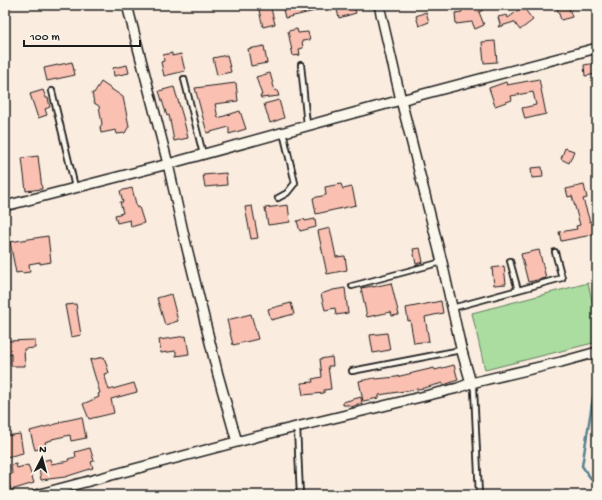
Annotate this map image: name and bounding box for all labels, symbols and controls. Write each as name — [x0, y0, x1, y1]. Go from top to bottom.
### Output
scale bar — [24, 22, 140, 48]
text: 100 m — [29, 31, 60, 45]
north arrow — [22, 438, 62, 478]
text: N — [39, 444, 47, 456]

